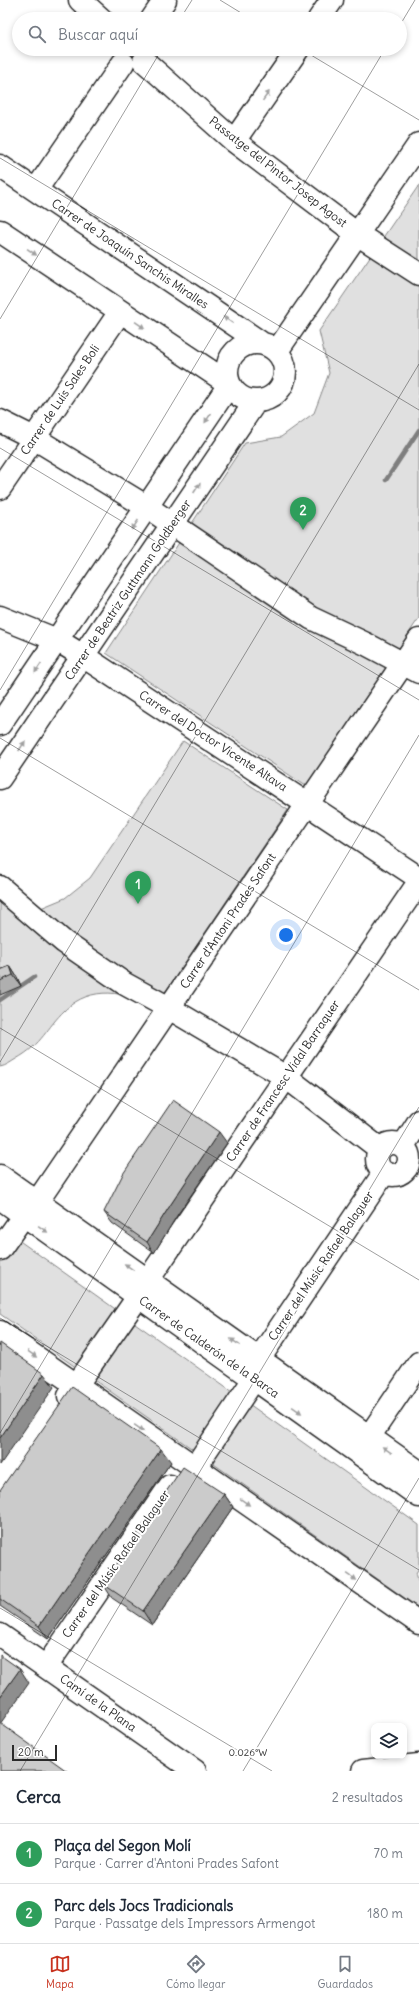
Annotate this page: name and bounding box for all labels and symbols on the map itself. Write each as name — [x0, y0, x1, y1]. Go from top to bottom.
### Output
one-way arrow — [262, 91, 270, 101]
street label: Passatge del Pintor Josep Agost — [206, 113, 350, 230]
street label: Carrer de Joaquín Sanchis Miralles — [49, 195, 212, 312]
one-way arrow — [27, 248, 37, 256]
one-way arrow — [222, 316, 233, 324]
one-way arrow — [135, 321, 145, 329]
street label: Carrer de Luís Sales Boli — [17, 342, 102, 458]
one-way arrow — [204, 413, 212, 423]
one-way arrow — [193, 482, 201, 493]
street label: Carrer de Beatriz Guttmann Goldberger — [61, 496, 194, 683]
pin: 2 — [290, 497, 316, 530]
one-way arrow — [131, 520, 139, 530]
one-way arrow — [34, 662, 42, 673]
street label: Carrer del Doctor Vicente Altava — [136, 687, 290, 794]
one-way arrow — [18, 741, 26, 751]
street label: Carrer d'Antoni Prades Safont — [176, 850, 279, 991]
pin: 1 — [125, 871, 151, 904]
your location — [276, 925, 296, 945]
street label: Carrer de Francesc Vidal Barraquer — [223, 997, 343, 1165]
street label: Carrer del Músic Rafael Balaguer — [265, 1188, 376, 1343]
one-way arrow — [38, 1225, 48, 1233]
one-way arrow — [124, 1263, 135, 1271]
street label: Carrer de Calderón de la Barca — [136, 1292, 282, 1401]
one-way arrow — [230, 1338, 241, 1346]
one-way arrow — [27, 1350, 37, 1358]
one-way arrow — [292, 1406, 303, 1414]
one-way arrow — [133, 1424, 144, 1432]
one-way arrow — [382, 1446, 392, 1454]
street label: Carrer del Músic Rafael Balaguer — [59, 1487, 173, 1641]
one-way arrow — [240, 1498, 251, 1506]
one-way arrow — [347, 1573, 357, 1581]
street label: Camí de la Plana — [57, 1671, 140, 1735]
scale bar — [12, 1743, 57, 1762]
text: 0.026°W — [229, 1746, 267, 1759]

